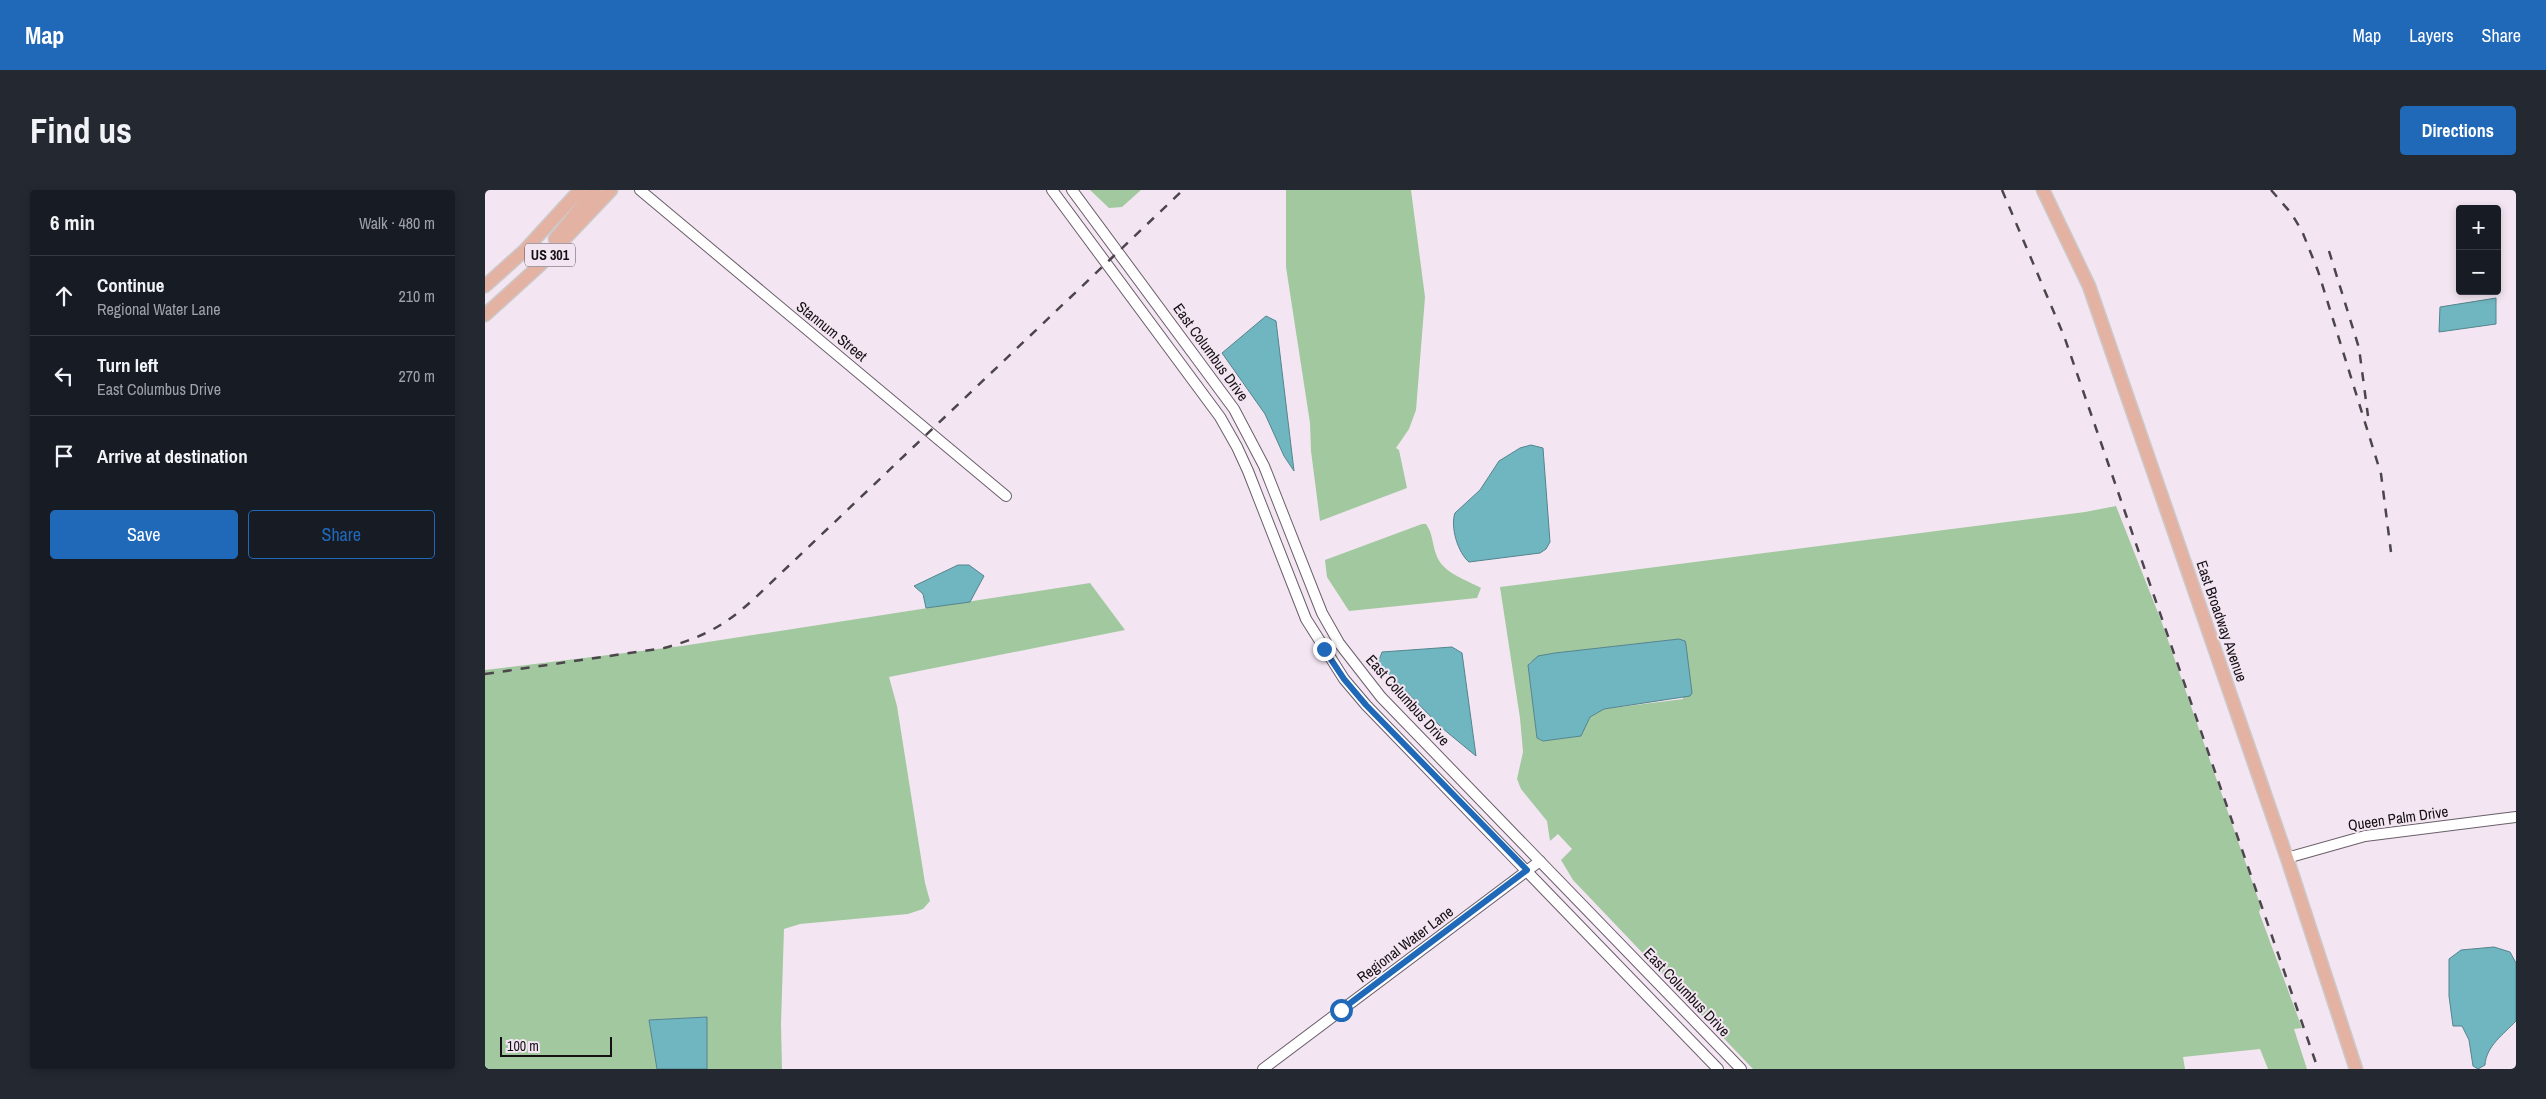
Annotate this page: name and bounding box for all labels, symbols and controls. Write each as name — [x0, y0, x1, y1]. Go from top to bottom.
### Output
text: Map — [25, 19, 64, 51]
text: Map — [2353, 23, 2381, 48]
text: Layers — [2409, 23, 2454, 48]
text: Share — [2482, 23, 2521, 48]
button: Directions — [2400, 106, 2516, 155]
text: Find us — [30, 107, 132, 154]
map controls — [2456, 205, 2501, 295]
button: + — [2456, 205, 2501, 250]
text: 6 min — [50, 208, 95, 237]
text: Walk · 480 m — [359, 212, 435, 234]
road number: US 301 — [525, 244, 575, 266]
button: − — [2456, 250, 2501, 295]
text: Continue — [97, 272, 165, 298]
icon: ahead — [50, 282, 78, 310]
text: 210 m — [399, 285, 435, 307]
street label: Stannum Street — [792, 296, 872, 366]
text: Regional Water Lane — [97, 298, 221, 320]
street label: East Columbus Drive — [1168, 299, 1254, 405]
text: Turn left — [97, 352, 158, 378]
icon: left — [50, 362, 78, 390]
text: 270 m — [399, 365, 435, 387]
text: East Columbus Drive — [97, 378, 221, 400]
icon: arrive — [50, 442, 78, 470]
text: Arrive at destination — [97, 443, 248, 469]
button: Save — [50, 510, 238, 559]
button: Share — [248, 510, 435, 559]
street label: East Broadway Avenue — [2191, 558, 2253, 685]
route end — [1313, 638, 1336, 661]
street label: East Columbus Drive — [1361, 650, 1455, 750]
street label: Queen Palm Drive — [2346, 801, 2450, 835]
street label: Regional Water Lane — [1352, 901, 1458, 987]
street label: East Columbus Drive — [1639, 943, 1735, 1041]
route start — [1330, 999, 1353, 1022]
scale bar — [500, 1034, 613, 1057]
text: 100 m — [507, 1037, 539, 1055]

